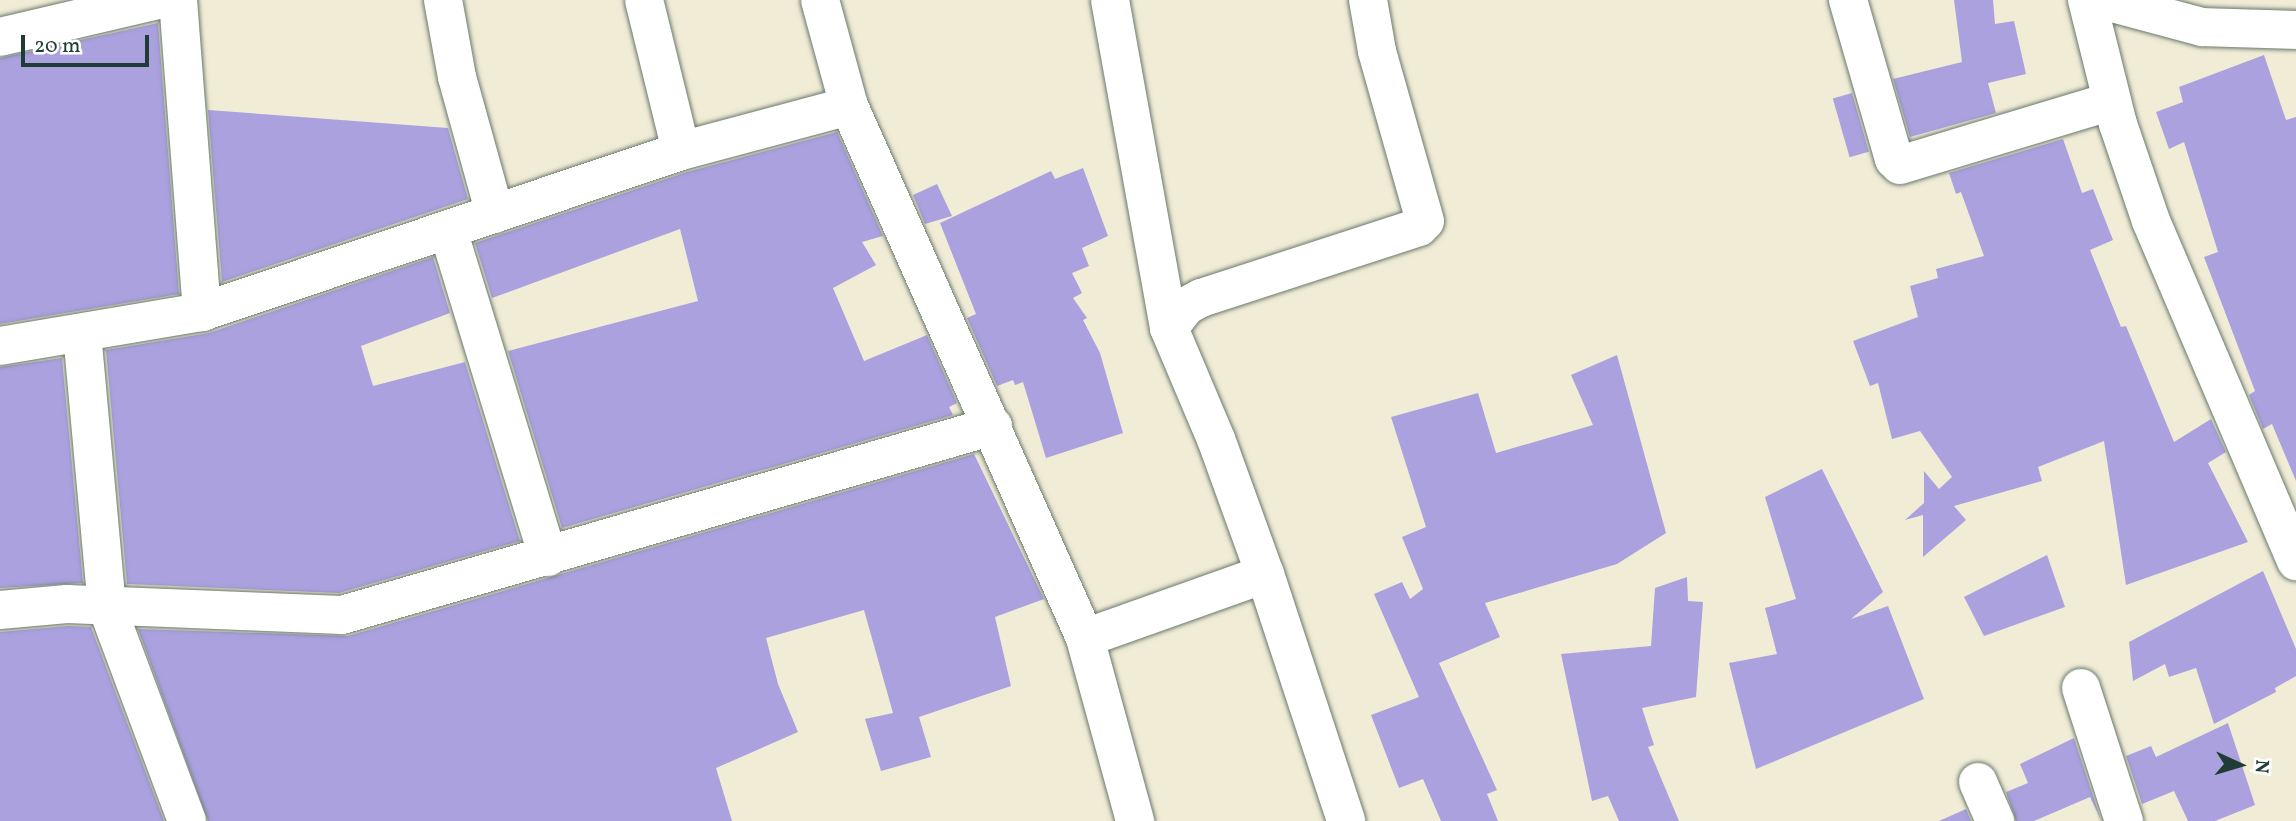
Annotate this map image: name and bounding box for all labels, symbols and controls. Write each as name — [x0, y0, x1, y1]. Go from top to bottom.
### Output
scale bar — [24, 21, 152, 65]
text: 20 m — [34, 32, 80, 61]
north arrow — [2205, 730, 2275, 800]
text: N — [2247, 759, 2274, 774]

